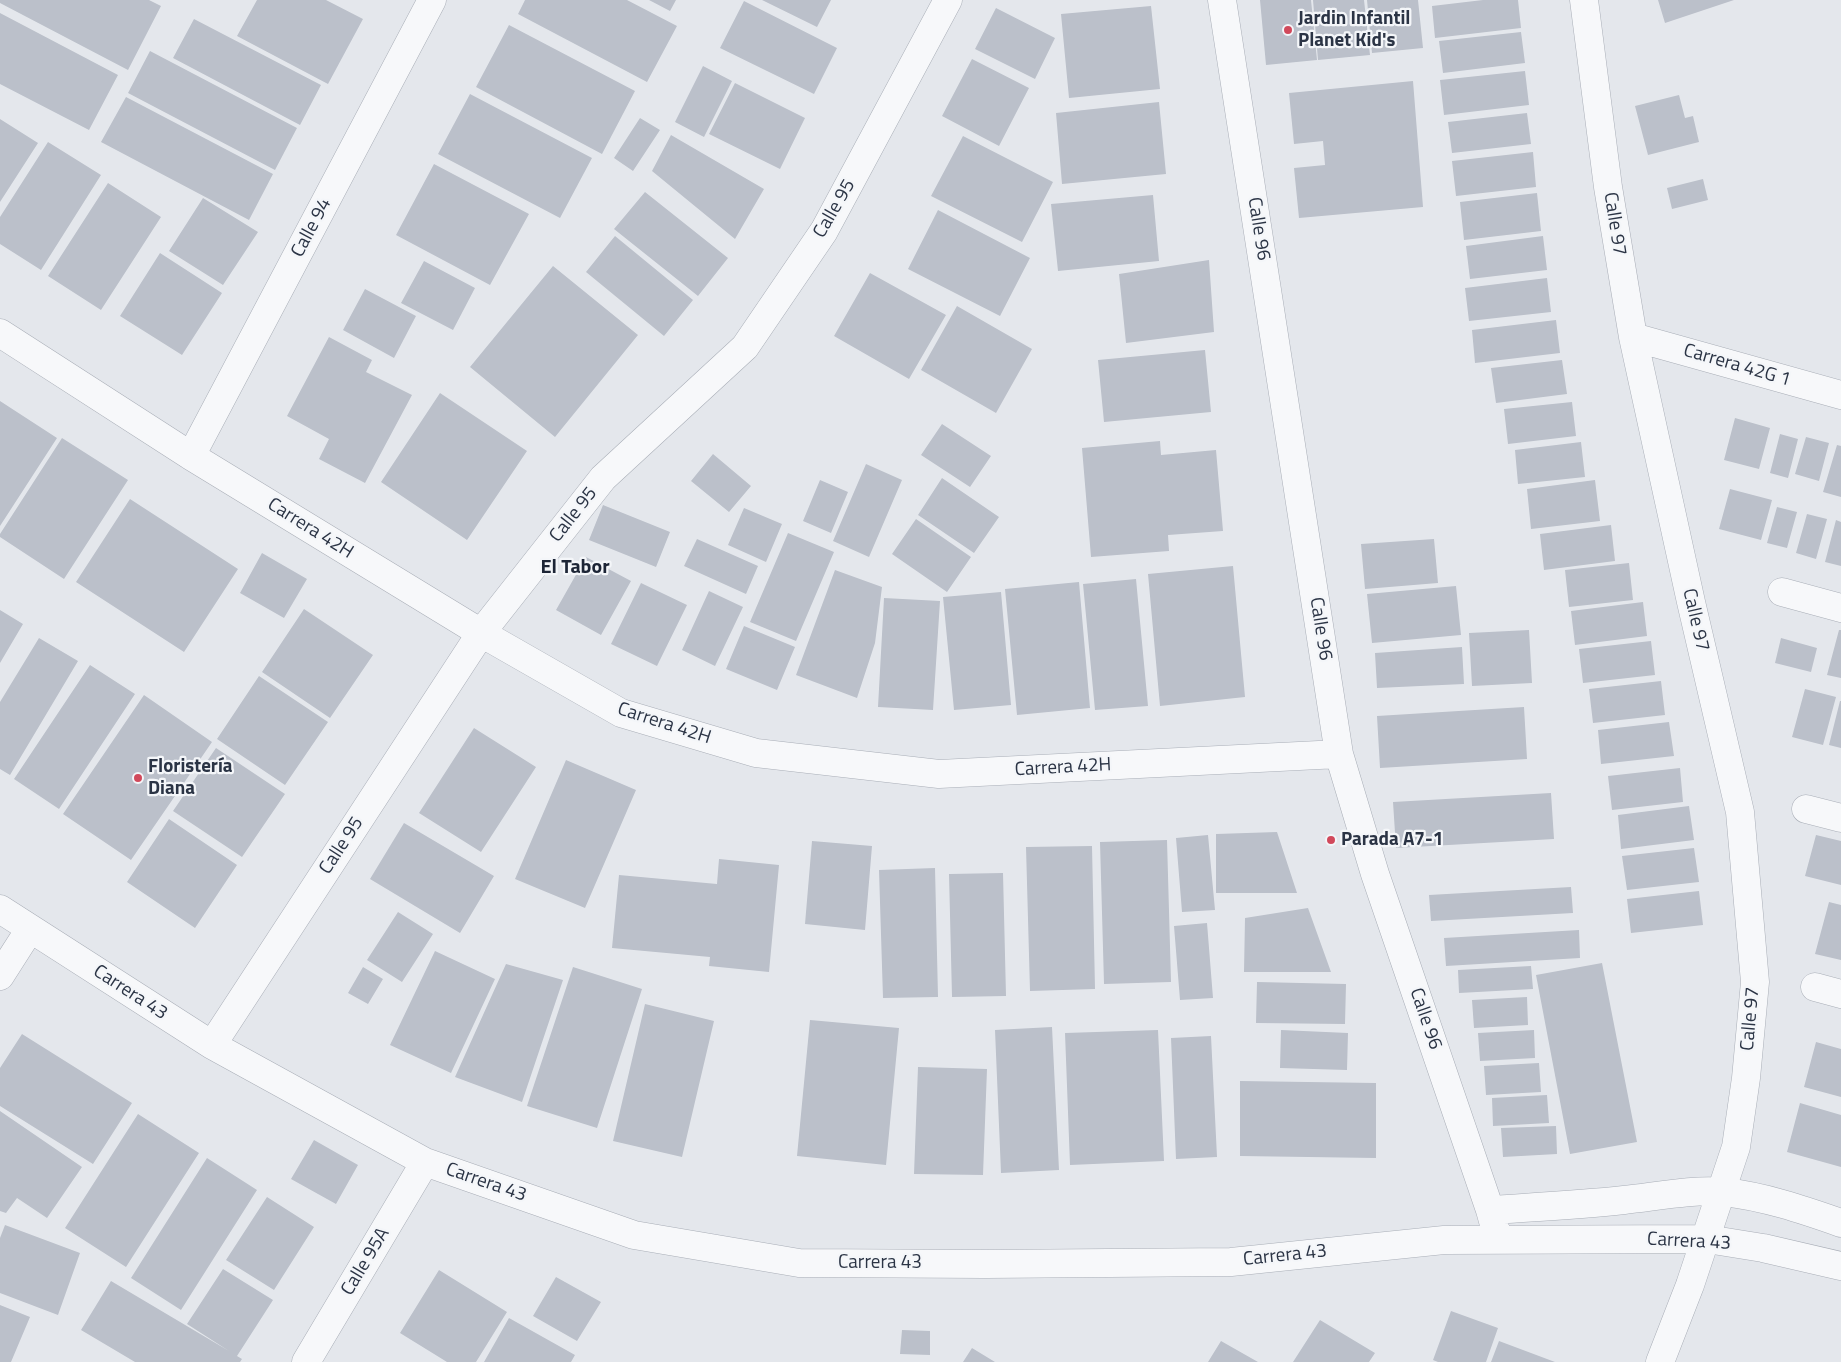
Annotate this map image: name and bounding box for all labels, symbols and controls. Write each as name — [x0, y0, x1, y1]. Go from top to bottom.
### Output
place label: Jardin Infantil Planet Kid's — [1298, 8, 1410, 52]
marker: Jardin Infantil Planet Kid's — [1282, 24, 1294, 36]
street label: Calle 95 — [809, 176, 861, 242]
street label: Calle 97 — [1598, 191, 1630, 257]
street label: Calle 94 — [287, 195, 337, 261]
street label: Calle 96 — [1242, 196, 1274, 262]
street label: Carrera 42G 1 — [1681, 340, 1793, 392]
street label: Calle 95 — [545, 483, 603, 547]
street label: Carrera 42H — [263, 494, 357, 564]
district label: El Tabor — [540, 556, 610, 580]
street label: Calle 97 — [1677, 586, 1713, 654]
street label: Calle 96 — [1304, 596, 1336, 662]
street label: Carrera 42H — [614, 698, 714, 750]
street label: Carrera 42H — [1014, 754, 1112, 782]
place label: Floristería Diana — [148, 756, 233, 800]
marker: Floristería Diana — [132, 772, 144, 784]
street label: Calle 95 — [315, 813, 369, 879]
place label: Parada A7-1 — [1341, 829, 1443, 851]
marker: Parada A7-1 — [1325, 834, 1337, 846]
street label: Carrera 43 — [89, 961, 171, 1025]
street label: Calle 96 — [1404, 985, 1446, 1053]
street label: Calle 97 — [1737, 986, 1765, 1052]
street label: Carrera 43 — [443, 1159, 529, 1207]
street label: Calle 95A — [337, 1224, 395, 1300]
street label: Carrera 43 — [1646, 1228, 1732, 1256]
street label: Carrera 43 — [1242, 1240, 1328, 1272]
street label: Carrera 43 — [838, 1252, 922, 1274]

